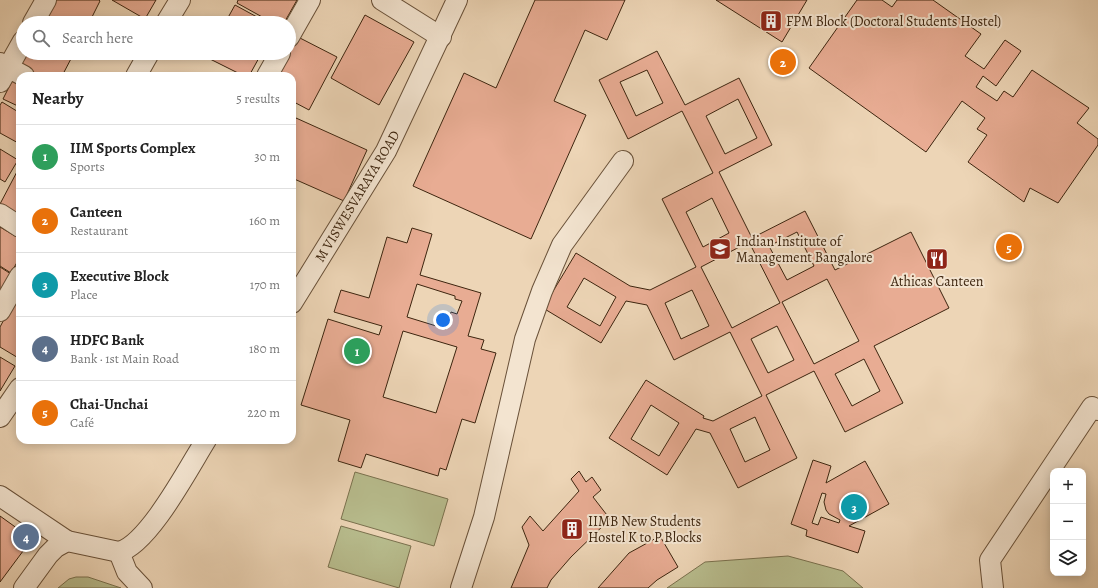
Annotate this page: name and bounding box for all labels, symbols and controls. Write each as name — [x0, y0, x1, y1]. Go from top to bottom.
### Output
building icon: FPM Block (Doctoral Students Hostel) — [758, 8, 784, 34]
place label: FPM Block (Doctoral Students Hostel) — [786, 12, 1001, 31]
search box — [16, 16, 296, 60]
icon: search — [30, 27, 52, 49]
text: Search here — [62, 28, 133, 48]
pin: 2 — [770, 47, 796, 77]
text: Nearby — [32, 87, 83, 110]
text: 5 results — [236, 90, 280, 107]
street label: M VISWESVARAYA ROAD — [311, 127, 404, 266]
text: IIM Sports Complex — [70, 138, 195, 158]
text: 1 — [43, 148, 47, 165]
text: 30 m — [254, 148, 280, 165]
text: Sports — [70, 158, 105, 175]
text: Canteen — [70, 202, 122, 222]
text: 2 — [42, 212, 48, 229]
text: 160 m — [249, 212, 280, 229]
text: Restaurant — [70, 222, 128, 239]
place label: Indian Institute of Management Bangalore — [736, 232, 873, 267]
pin: 5 — [996, 232, 1022, 262]
school or university icon: Indian Institute of Management Bangalore — [707, 236, 733, 262]
restaurant icon: Athicas Canteen — [924, 246, 950, 272]
text: Executive Block — [70, 266, 169, 286]
place label: Athicas Canteen — [890, 272, 984, 291]
text: 3 — [42, 276, 48, 293]
text: 170 m — [250, 276, 280, 293]
text: Place — [70, 286, 98, 303]
your location — [433, 310, 453, 330]
text: HDFC Bank — [70, 330, 144, 350]
pin: 1 — [344, 336, 370, 366]
text: 4 — [42, 340, 48, 357]
text: 180 m — [249, 340, 280, 357]
text: Bank · 1st Main Road — [70, 350, 179, 367]
text: Chai-Unchai — [70, 394, 148, 414]
text: 5 — [42, 404, 48, 421]
text: 220 m — [247, 404, 280, 421]
text: Café — [70, 414, 94, 431]
map controls — [1050, 468, 1086, 576]
button: + — [1050, 468, 1086, 504]
pin: 3 — [841, 492, 867, 522]
button: − — [1050, 504, 1086, 540]
place label: IIMB New Students Hostel K to P Blocks — [588, 512, 702, 547]
building icon: IIMB New Students Hostel K to P Blocks — [559, 516, 585, 542]
pin: 4 — [13, 522, 39, 552]
button: layers — [1050, 540, 1086, 576]

